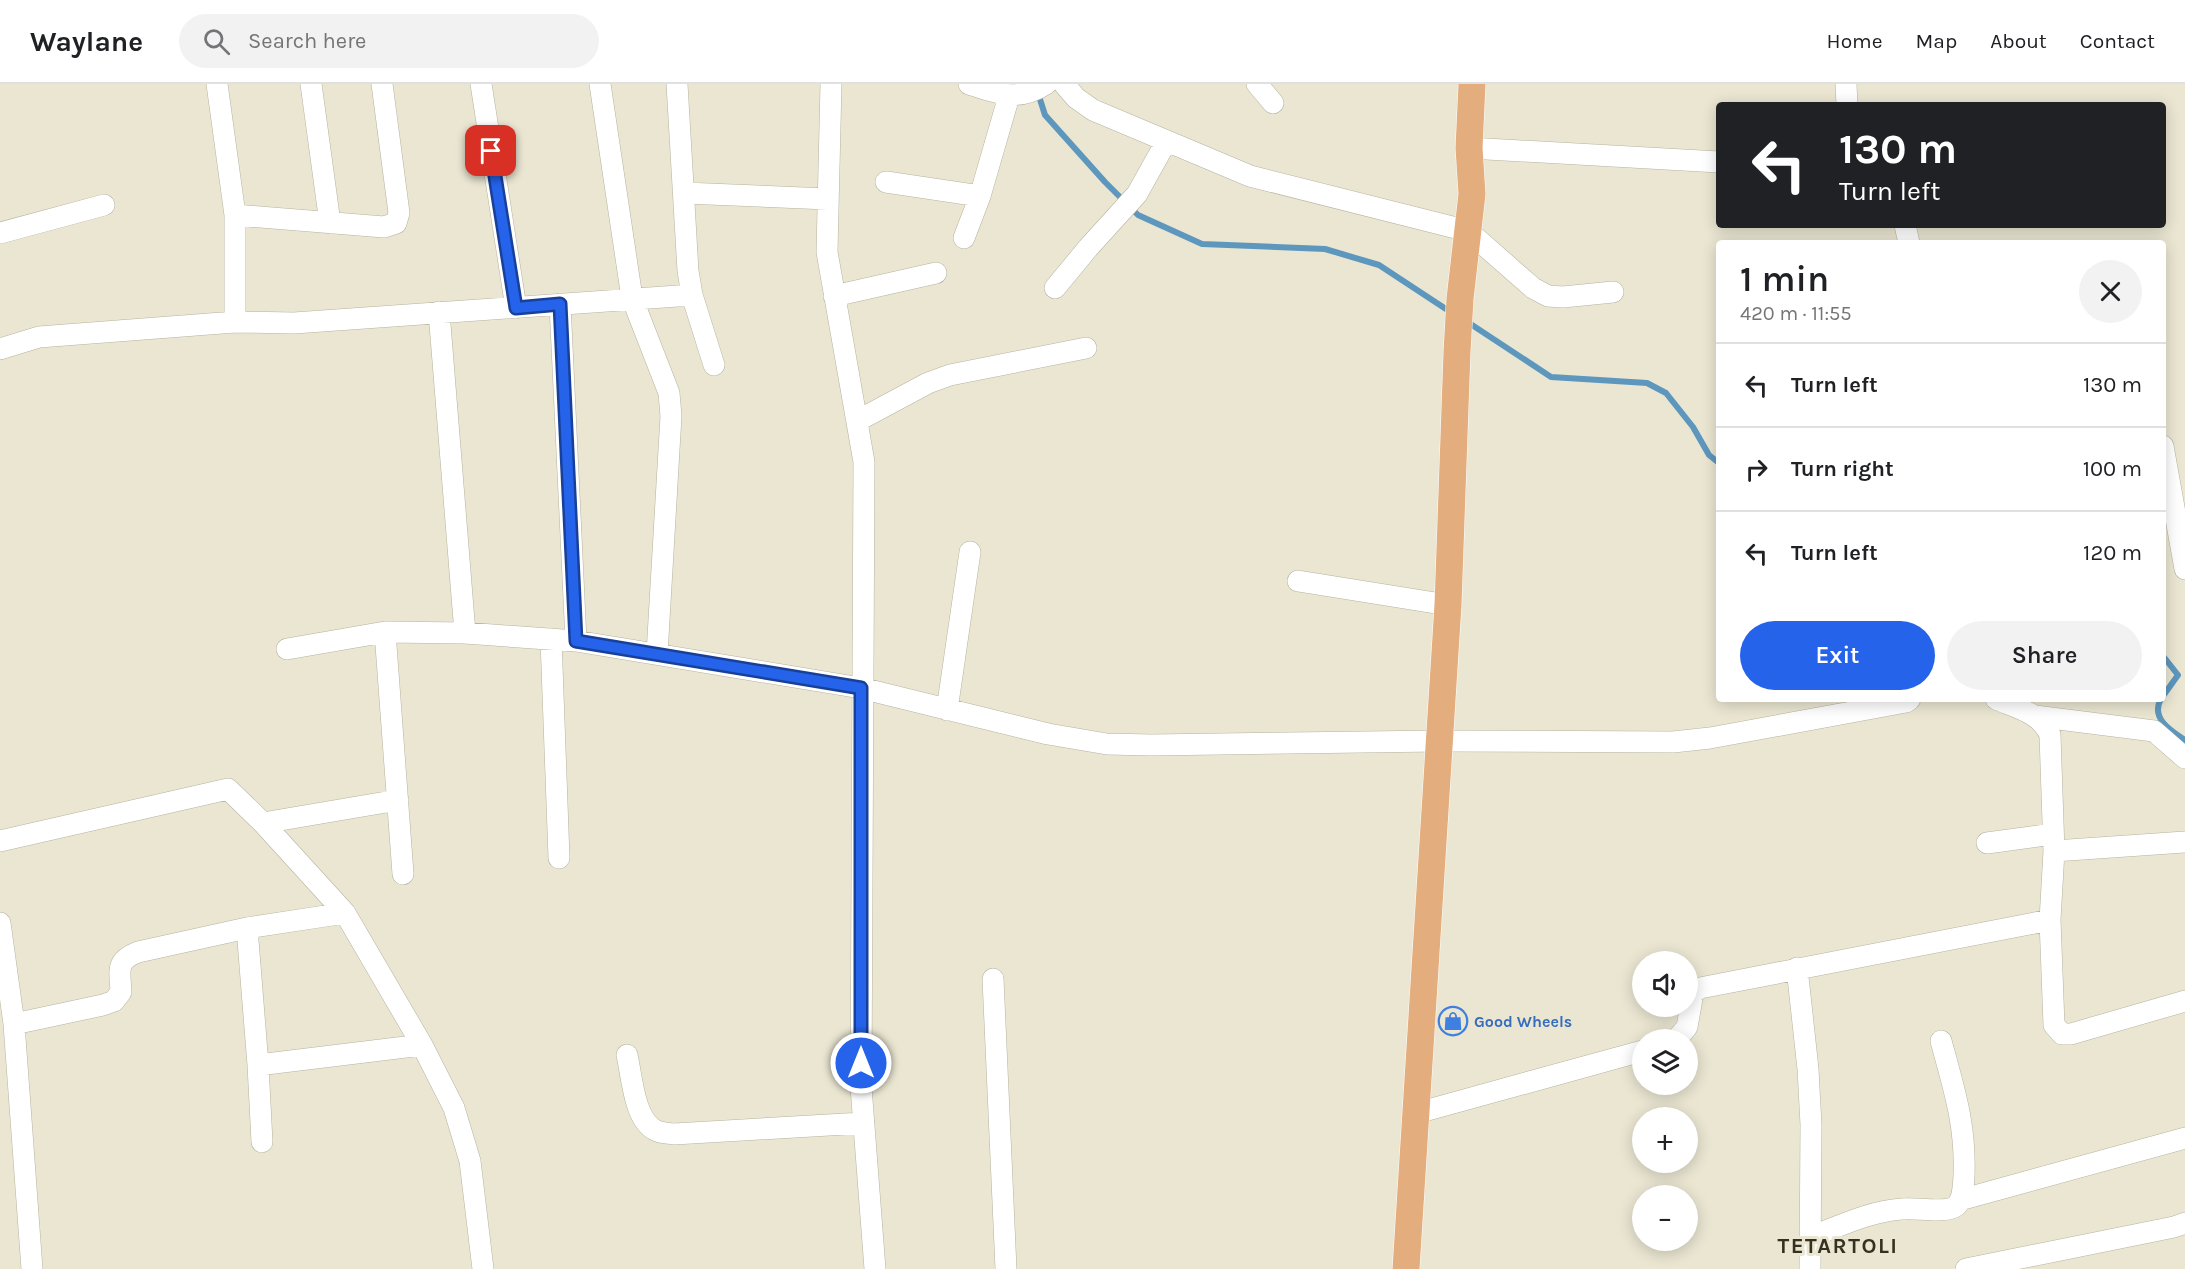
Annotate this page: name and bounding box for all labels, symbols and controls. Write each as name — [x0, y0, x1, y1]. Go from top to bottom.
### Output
search box — [179, 14, 599, 68]
text: Waylane — [30, 25, 143, 58]
icon: search — [200, 25, 233, 58]
text: Search here — [248, 28, 366, 54]
text: Home — [1827, 29, 1883, 53]
text: Map — [1916, 29, 1957, 53]
text: About — [1990, 29, 2047, 53]
text: Contact — [2080, 29, 2155, 53]
text: 130 m — [1839, 124, 1957, 174]
pin — [465, 125, 516, 176]
icon: left — [1740, 126, 1818, 204]
icon: arrive — [474, 134, 507, 167]
text: Turn left — [1839, 175, 1940, 207]
text: 1 min — [1740, 258, 1829, 300]
button: close — [2079, 260, 2142, 323]
text: 420 m · 11:55 — [1740, 302, 1852, 325]
icon: left — [1740, 369, 1773, 402]
text: Turn left — [1791, 372, 1878, 398]
text: 130 m — [2083, 372, 2142, 398]
icon: right — [1740, 453, 1773, 486]
text: Turn right — [1791, 456, 1894, 482]
text: 100 m — [2083, 456, 2142, 482]
icon: left — [1740, 537, 1773, 570]
text: Turn left — [1791, 540, 1878, 566]
text: 120 m — [2083, 540, 2142, 566]
button: Exit — [1740, 621, 1935, 690]
button: Share — [1947, 621, 2142, 690]
map controls — [1632, 951, 1698, 1251]
button: sound — [1632, 951, 1698, 1017]
shop icon: Good Wheels — [1437, 1005, 1469, 1037]
place label: Good Wheels — [1474, 1012, 1572, 1031]
button: layers — [1632, 1029, 1698, 1095]
position arrow — [829, 1031, 893, 1095]
button: + — [1632, 1107, 1698, 1173]
button: − — [1632, 1185, 1698, 1251]
district label: TETARTOLI — [1778, 1233, 1899, 1259]

